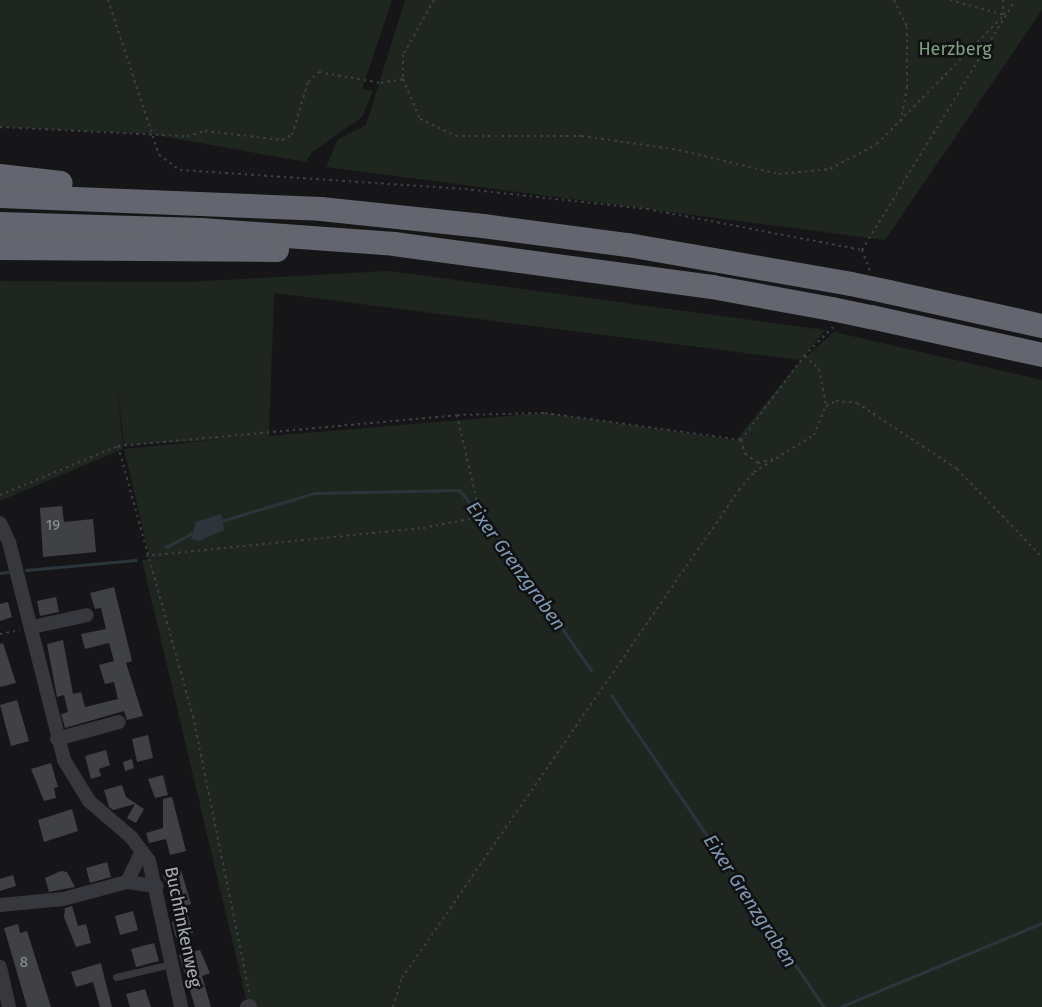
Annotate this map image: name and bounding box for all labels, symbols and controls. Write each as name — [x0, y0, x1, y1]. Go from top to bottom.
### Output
park label: Herzberg — [918, 38, 992, 60]
water label: Eixer Grenzgraben — [462, 497, 570, 635]
house number: 19 — [46, 517, 60, 535]
water label: Eixer Grenzgraben — [698, 830, 802, 972]
street label: Buchfinkenweg — [160, 865, 206, 989]
house number: 8 — [20, 954, 28, 972]

